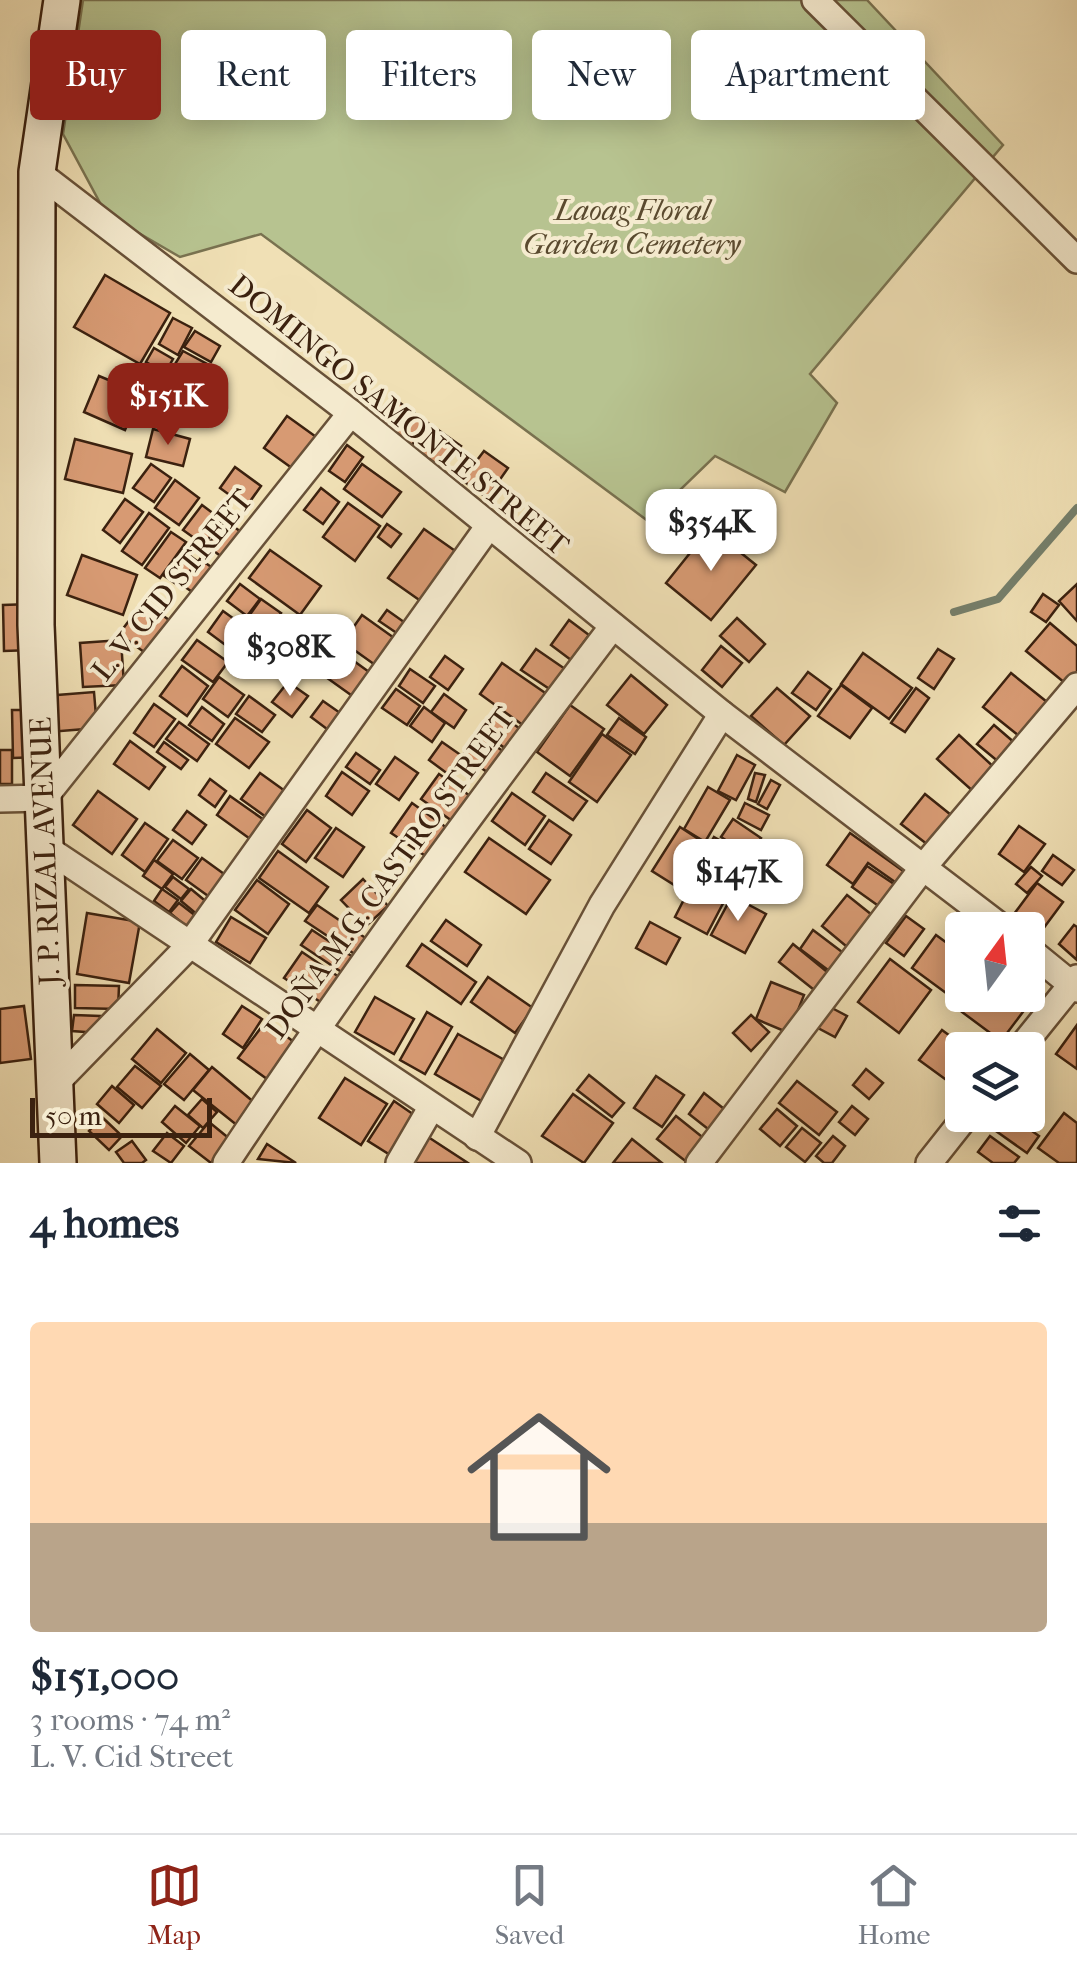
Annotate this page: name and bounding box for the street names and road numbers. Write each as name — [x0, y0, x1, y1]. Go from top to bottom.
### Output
street label: DOMINGO SAMONTE STREET — [222, 268, 576, 564]
street label: L. V. CID STREET — [85, 482, 261, 688]
street label: DOÑA M.G. CASTRO STREET — [258, 700, 523, 1046]
street label: J. P. RIZAL AVENUE — [23, 716, 68, 988]

